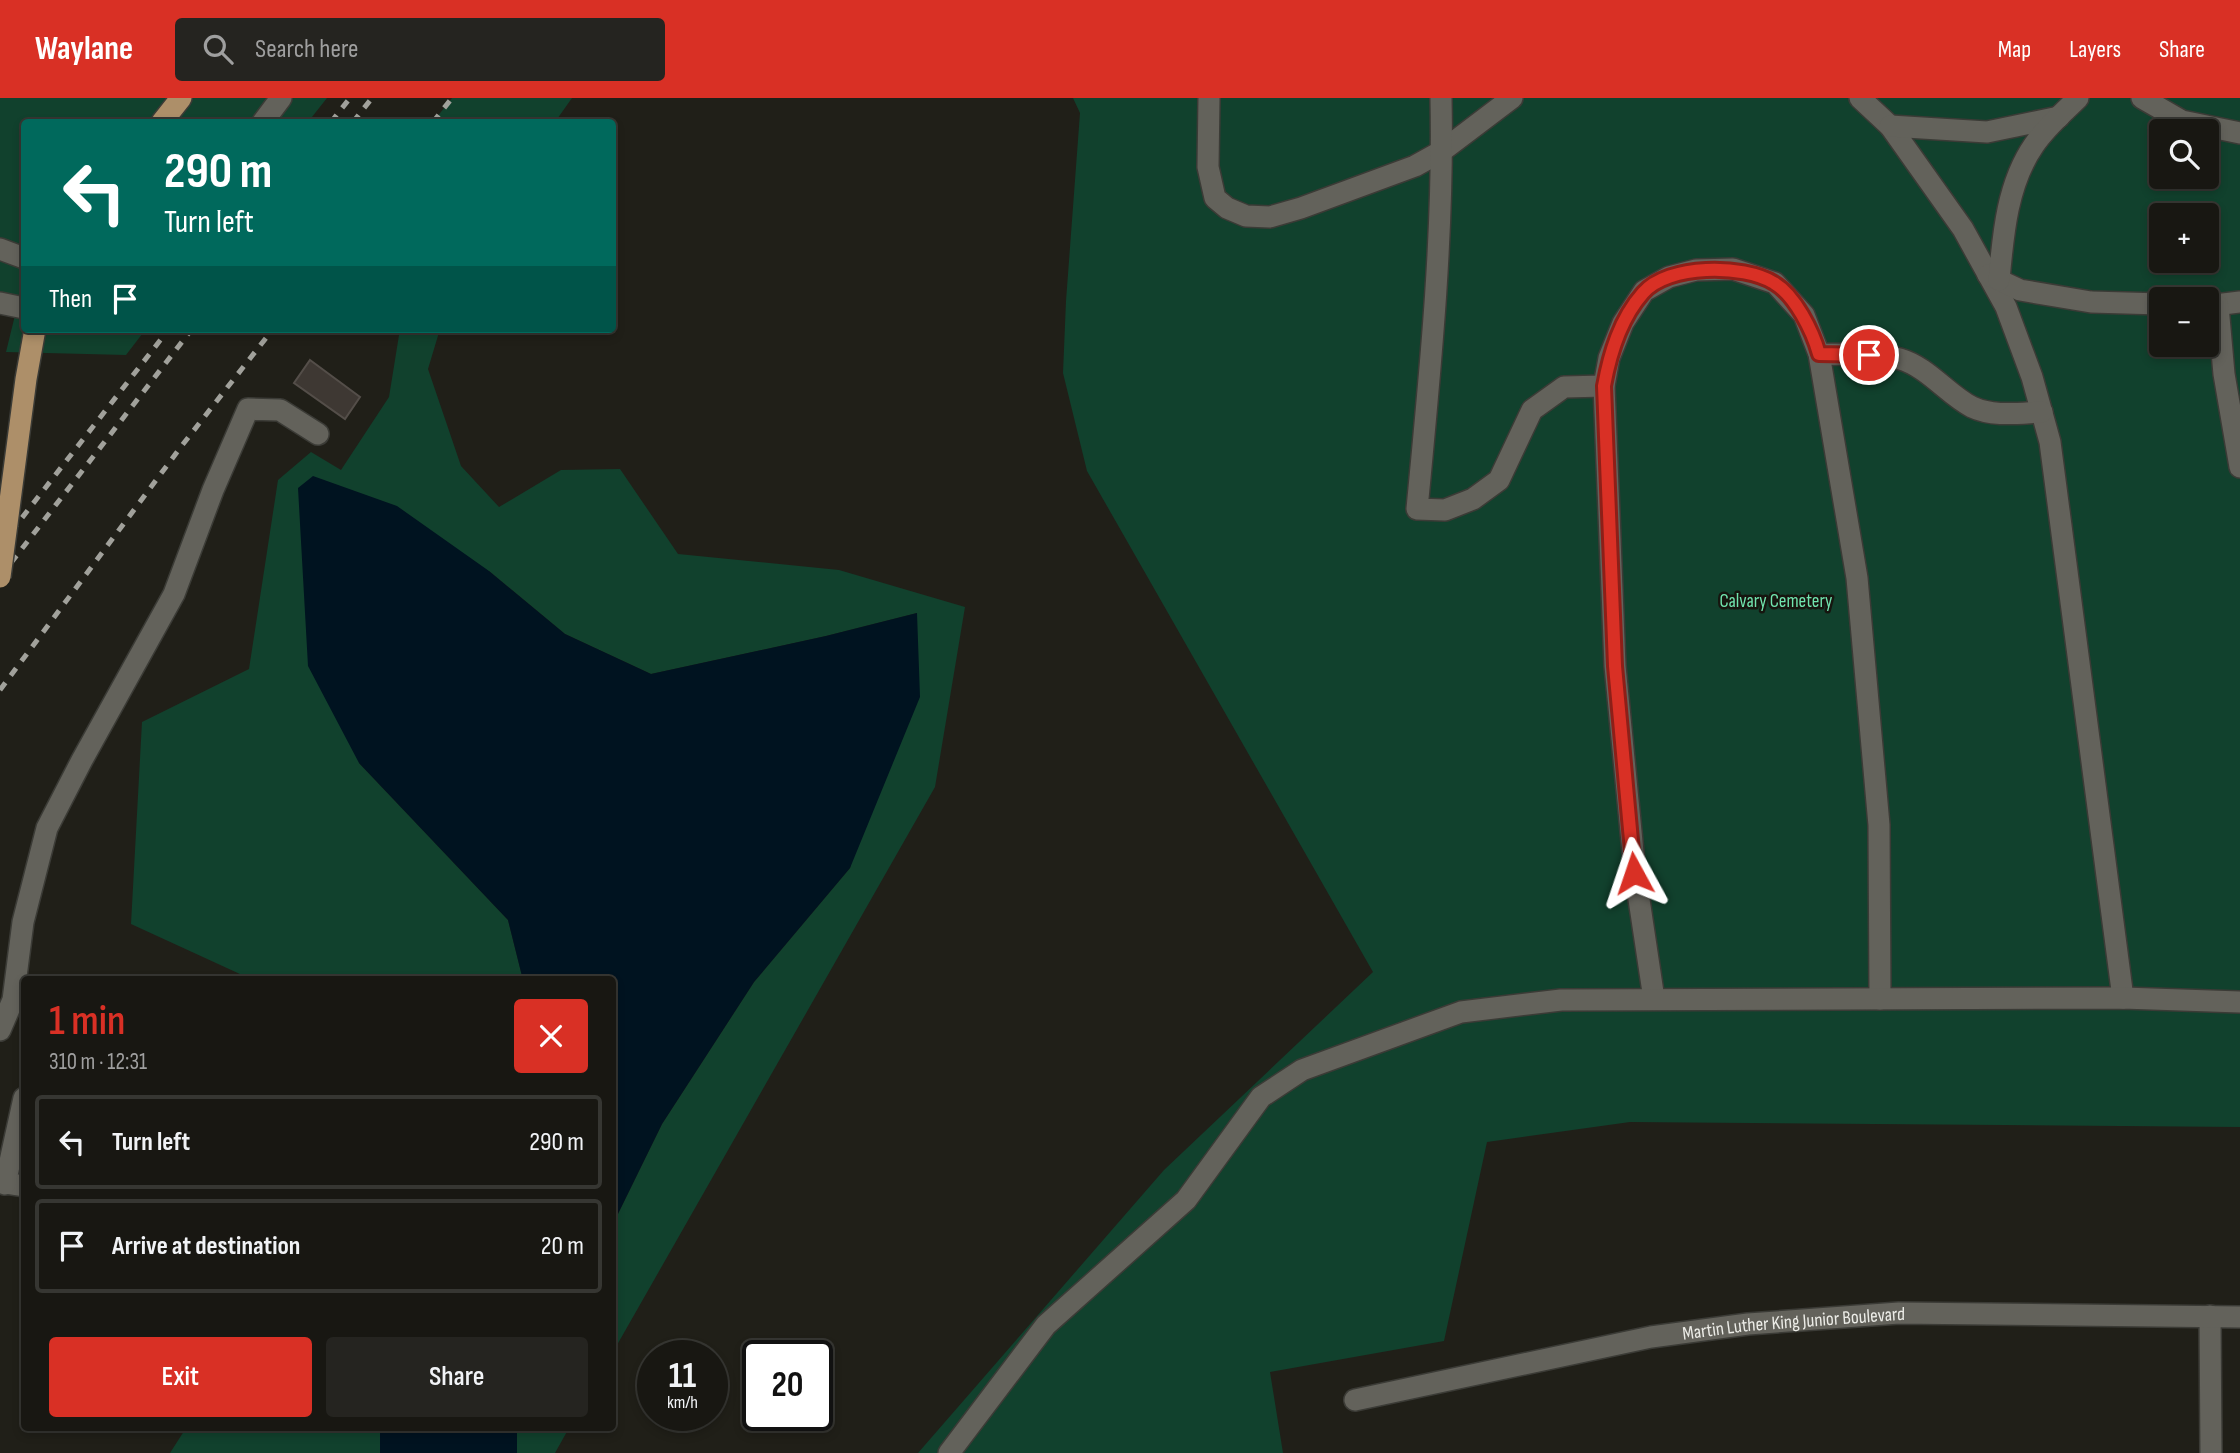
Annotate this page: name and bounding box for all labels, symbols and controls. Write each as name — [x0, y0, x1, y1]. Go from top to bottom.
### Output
search box — [175, 18, 665, 81]
text: Waylane — [35, 29, 133, 69]
icon: search — [199, 30, 237, 68]
text: Search here — [255, 34, 358, 65]
text: Map — [1998, 35, 2031, 64]
text: Layers — [2069, 35, 2121, 64]
text: Share — [2159, 35, 2205, 64]
map controls — [2149, 119, 2219, 357]
button: search — [2149, 119, 2219, 189]
text: 290 m — [164, 143, 272, 202]
icon: left — [49, 147, 140, 238]
text: Turn left — [164, 203, 254, 242]
button: + — [2149, 203, 2219, 273]
icon: arrive — [106, 280, 144, 318]
text: Then — [49, 284, 92, 315]
button: − — [2149, 287, 2219, 357]
pin — [1839, 325, 1899, 385]
icon: arrive — [1850, 336, 1888, 374]
park label: Calvary Cemetery — [1720, 590, 1833, 613]
position arrow — [1597, 836, 1671, 910]
text: 1 min — [49, 996, 125, 1047]
button: close — [514, 999, 588, 1073]
text: 310 m · 12:31 — [49, 1048, 147, 1076]
icon: left — [53, 1123, 91, 1161]
text: Turn left — [112, 1127, 190, 1158]
text: 290 m — [529, 1127, 584, 1158]
icon: arrive — [53, 1227, 91, 1265]
text: Arrive at destination — [112, 1231, 300, 1262]
text: 20 m — [541, 1231, 584, 1262]
street label: Martin Luther King Junior Boulevard — [1681, 1303, 1905, 1346]
button: Exit — [49, 1337, 312, 1417]
button: Share — [326, 1337, 588, 1417]
speed limit sign: 20 — [742, 1340, 833, 1431]
text: 11 — [669, 1355, 696, 1398]
text: km/h — [667, 1392, 698, 1413]

